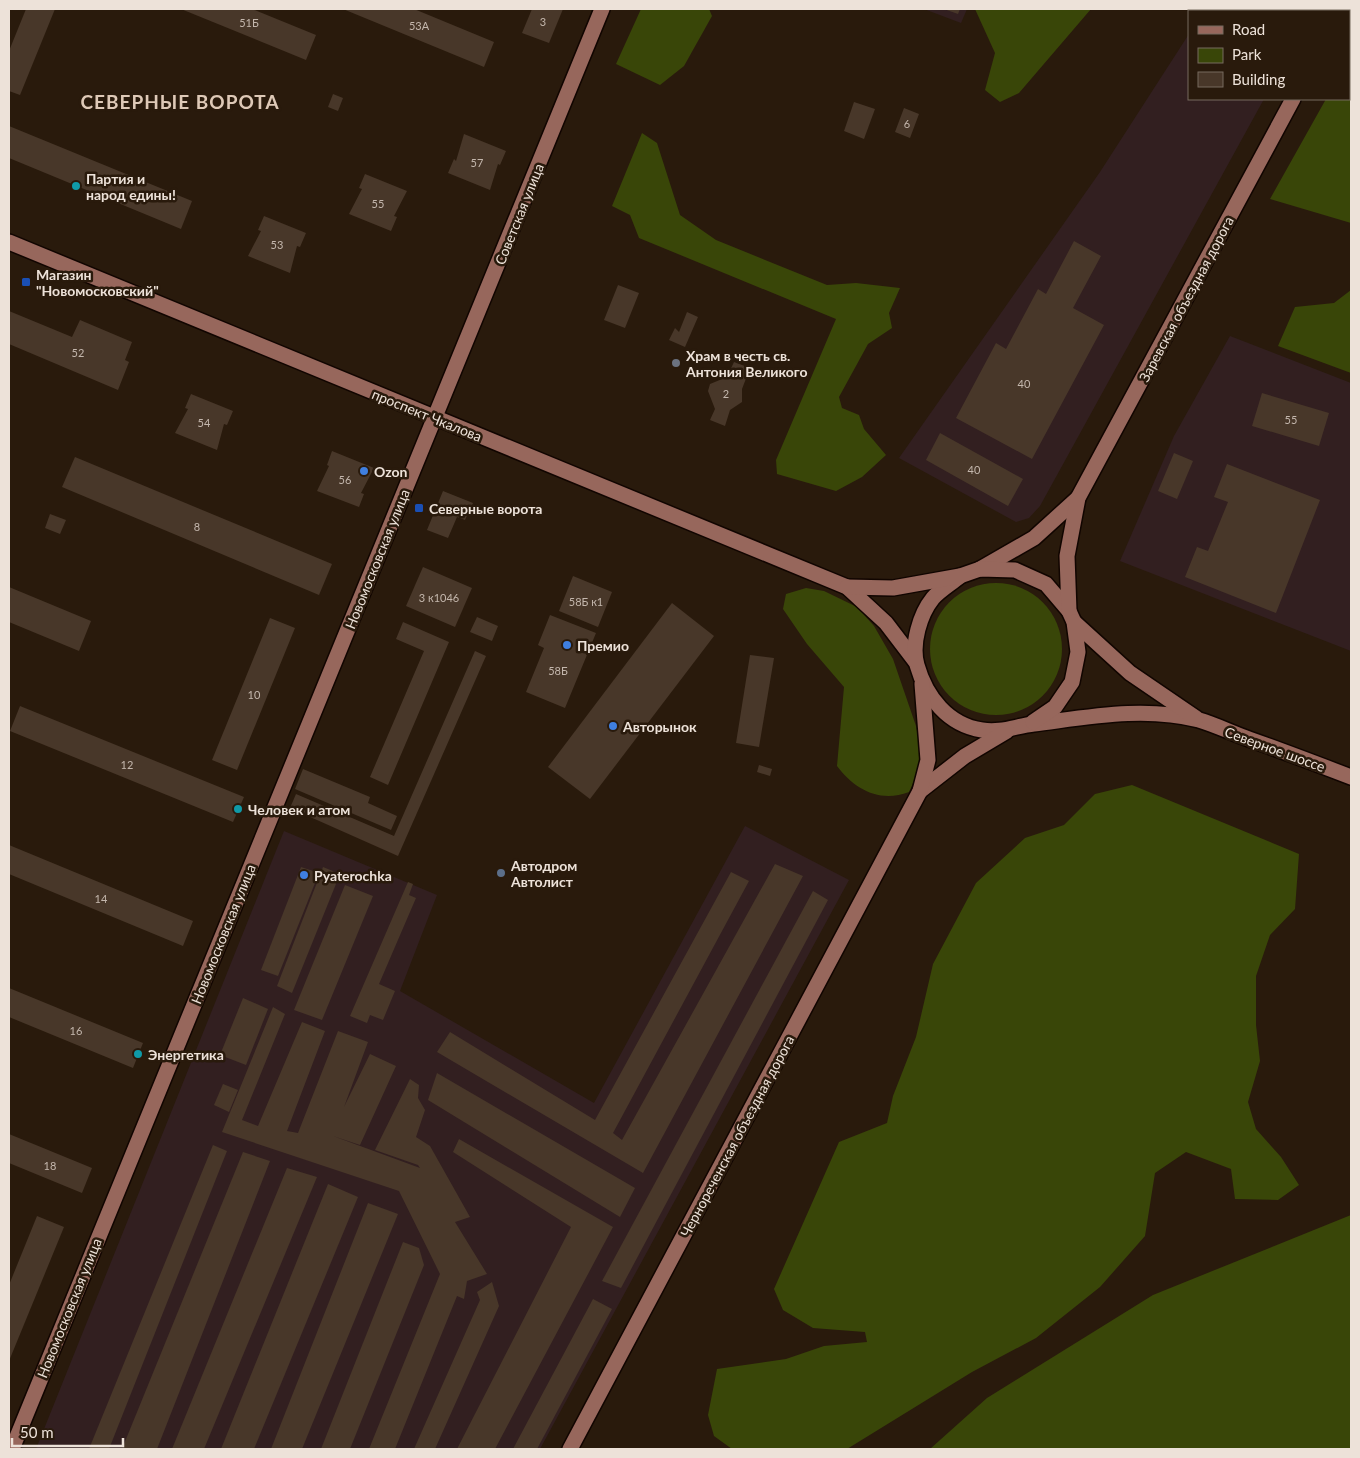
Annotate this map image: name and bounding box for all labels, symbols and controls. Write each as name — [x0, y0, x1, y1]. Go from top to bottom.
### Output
legend — [1188, 10, 1350, 100]
house number: 3 — [540, 15, 546, 28]
house number: 51Б — [239, 16, 259, 29]
house number: 53А — [409, 19, 430, 32]
text: Road — [1232, 20, 1265, 38]
text: Park — [1232, 45, 1262, 63]
text: Building — [1232, 70, 1285, 88]
district label: СЕВЕРНЫЕ ВОРОТА — [80, 90, 280, 113]
house number: 6 — [904, 117, 910, 130]
house number: 57 — [471, 156, 483, 169]
street label: Советская улица — [491, 161, 547, 267]
place label: Партия и народ едины! — [86, 170, 176, 203]
marker: Партия и народ едины! — [70, 180, 82, 192]
house number: 55 — [372, 197, 384, 210]
street label: Заревская объездная дорога — [1135, 213, 1237, 385]
house number: 53 — [271, 238, 283, 251]
place label: Магазин "Новомосковский" — [36, 266, 159, 299]
marker: Магазин "Новомосковский" — [20, 276, 32, 288]
house number: 52 — [72, 346, 84, 359]
place label: Храм в честь св. Антония Великого — [685, 347, 808, 380]
marker: Храм в честь св. Антония Великого — [670, 357, 682, 369]
house number: 40 — [1018, 377, 1031, 390]
street label: проспект Чкалова — [370, 385, 484, 445]
house number: 2 — [723, 387, 729, 400]
house number: 55 — [1285, 413, 1297, 426]
house number: 54 — [198, 416, 211, 429]
place label: Ozon — [374, 463, 408, 480]
house number: 40 — [968, 463, 981, 476]
marker: Ozon — [358, 465, 370, 477]
house number: 56 — [339, 473, 351, 486]
street label: Новомосковская улица — [341, 487, 413, 631]
place label: Северные ворота — [429, 500, 542, 517]
marker: Северные ворота — [413, 502, 425, 514]
house number: 8 — [194, 520, 200, 533]
house number: 3 к1046 — [419, 591, 459, 604]
house number: 58Б к1 — [569, 595, 603, 608]
place label: Премио — [577, 637, 629, 654]
marker: Премио — [561, 639, 573, 651]
house number: 58Б — [548, 664, 568, 677]
house number: 10 — [248, 688, 261, 701]
place label: Авторынок — [622, 718, 697, 735]
marker: Авторынок — [607, 720, 619, 732]
street label: Северное шоссе — [1223, 723, 1327, 775]
house number: 12 — [121, 758, 133, 771]
place label: Человек и атом — [248, 801, 350, 818]
marker: Человек и атом — [232, 803, 244, 815]
place label: Автодром Автолист — [510, 857, 577, 890]
street label: Новомосковская улица — [187, 862, 259, 1006]
place label: Pyaterochka — [314, 867, 392, 884]
marker: Автодром Автолист — [495, 867, 507, 879]
marker: Pyaterochka — [298, 869, 310, 881]
house number: 14 — [95, 892, 108, 905]
house number: 16 — [70, 1024, 82, 1037]
street label: Чернореченская объездная дорога — [677, 1032, 797, 1240]
place label: Энергетика — [148, 1046, 224, 1063]
marker: Энергетика — [132, 1048, 144, 1060]
house number: 18 — [44, 1159, 56, 1172]
street label: Новомосковская улица — [33, 1236, 105, 1380]
scale bar — [12, 1416, 124, 1448]
text: 50 m — [20, 1423, 54, 1441]

